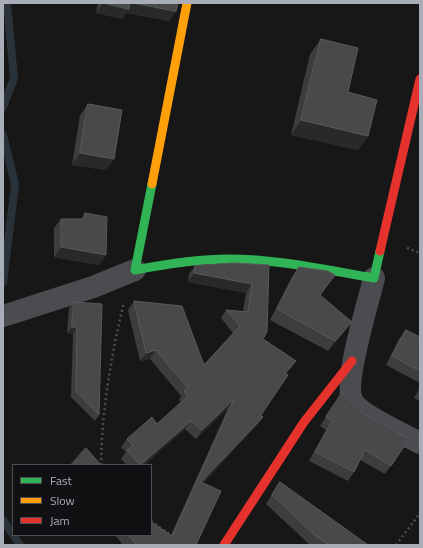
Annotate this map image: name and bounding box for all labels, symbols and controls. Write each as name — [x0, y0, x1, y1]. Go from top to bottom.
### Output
legend — [12, 464, 152, 536]
text: Fast — [50, 471, 72, 490]
text: Slow — [50, 491, 75, 510]
text: Jam — [50, 511, 70, 530]

